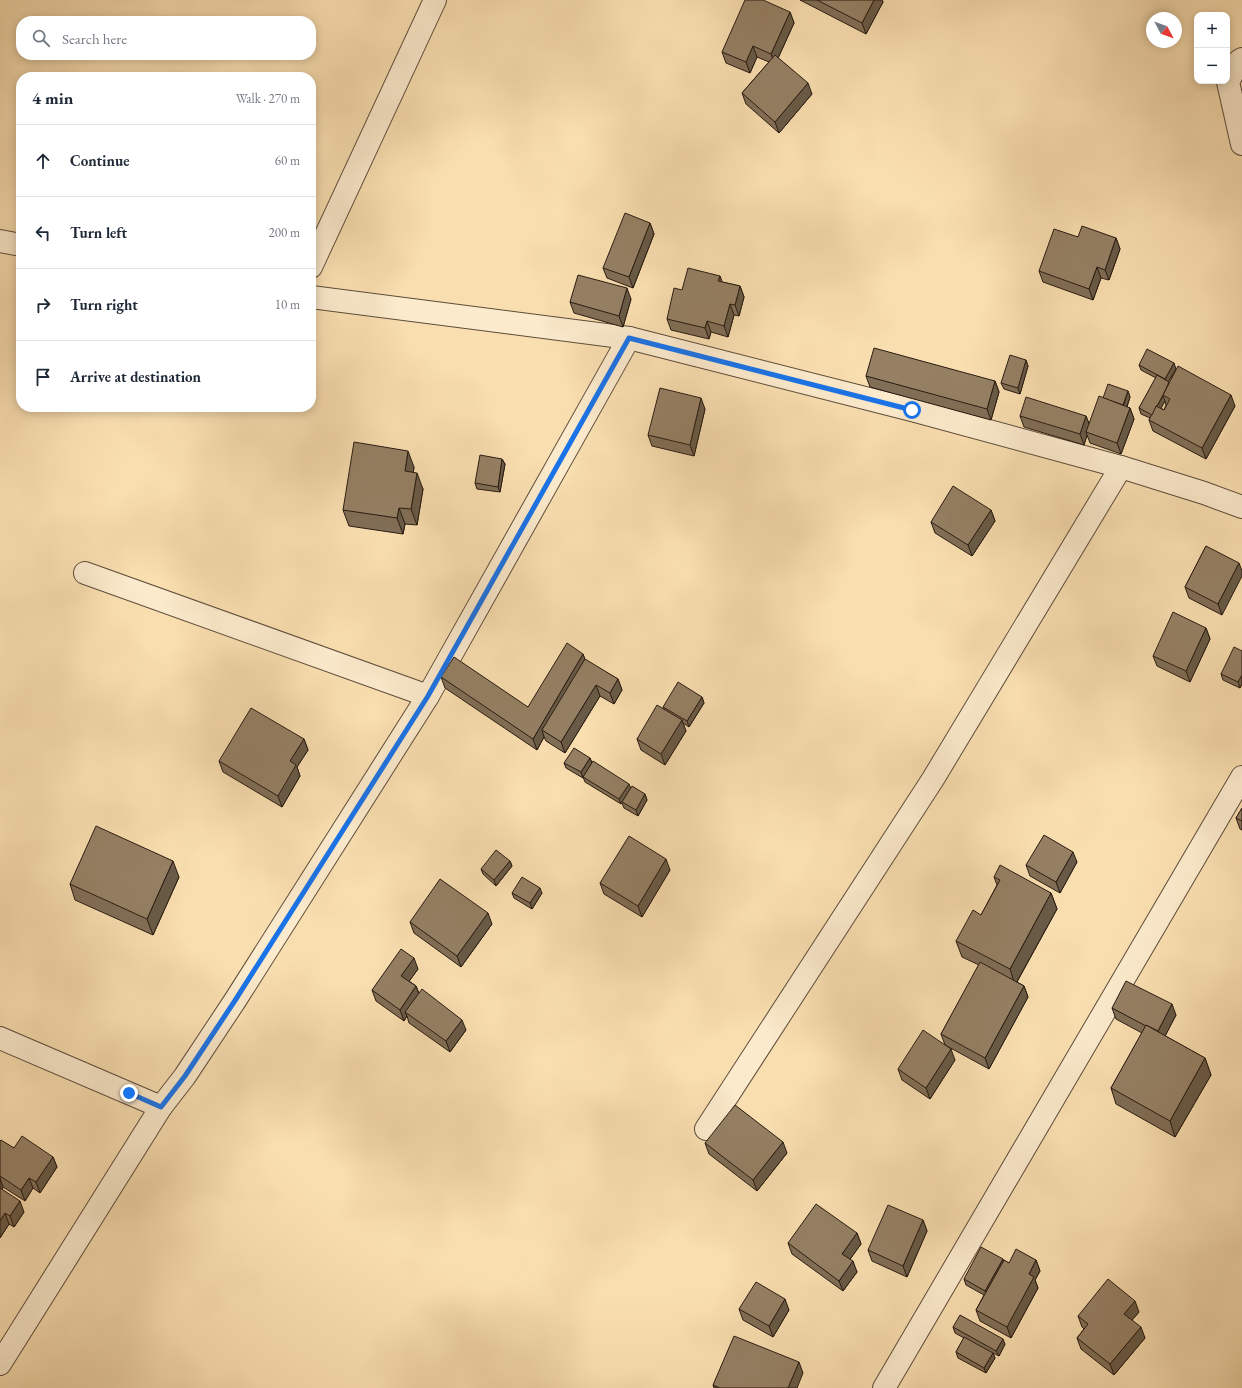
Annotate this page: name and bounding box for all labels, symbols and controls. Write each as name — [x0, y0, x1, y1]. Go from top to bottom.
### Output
north arrow — [1146, 12, 1182, 48]
map controls — [1194, 12, 1230, 84]
button: + — [1194, 12, 1230, 48]
search box — [16, 16, 316, 60]
icon: search — [30, 27, 52, 49]
text: Search here — [62, 29, 127, 48]
button: − — [1194, 48, 1230, 84]
text: 4 min — [32, 87, 73, 109]
text: Walk · 270 m — [236, 90, 300, 107]
icon: ahead — [32, 150, 54, 172]
text: Continue — [70, 151, 130, 170]
text: 60 m — [275, 152, 300, 169]
icon: left — [32, 222, 54, 244]
text: Turn left — [70, 223, 127, 242]
text: 200 m — [269, 224, 300, 241]
icon: right — [32, 294, 54, 316]
text: Turn right — [70, 295, 138, 314]
text: 10 m — [275, 296, 300, 313]
icon: arrive — [32, 366, 54, 388]
text: Arrive at destination — [70, 367, 201, 386]
route start — [903, 401, 921, 419]
route end — [120, 1084, 138, 1102]

